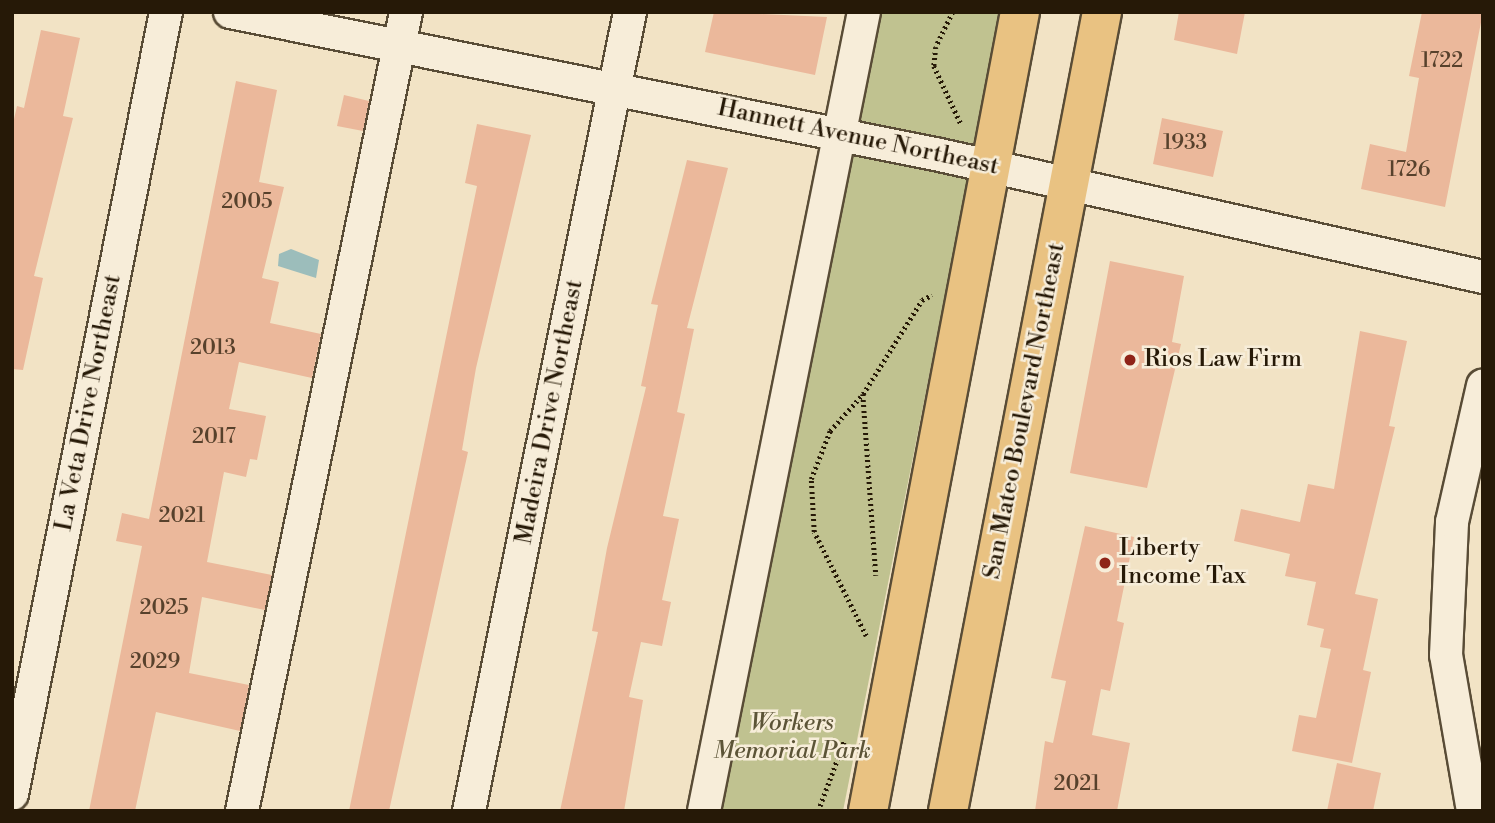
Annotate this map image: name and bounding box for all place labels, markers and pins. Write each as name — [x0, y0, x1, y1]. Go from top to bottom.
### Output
place label: Rios Law Firm — [1144, 346, 1302, 374]
marker: Rios Law Firm — [1122, 352, 1138, 368]
place label: Liberty Income Tax — [1119, 535, 1246, 591]
marker: Liberty Income Tax — [1097, 555, 1113, 571]

